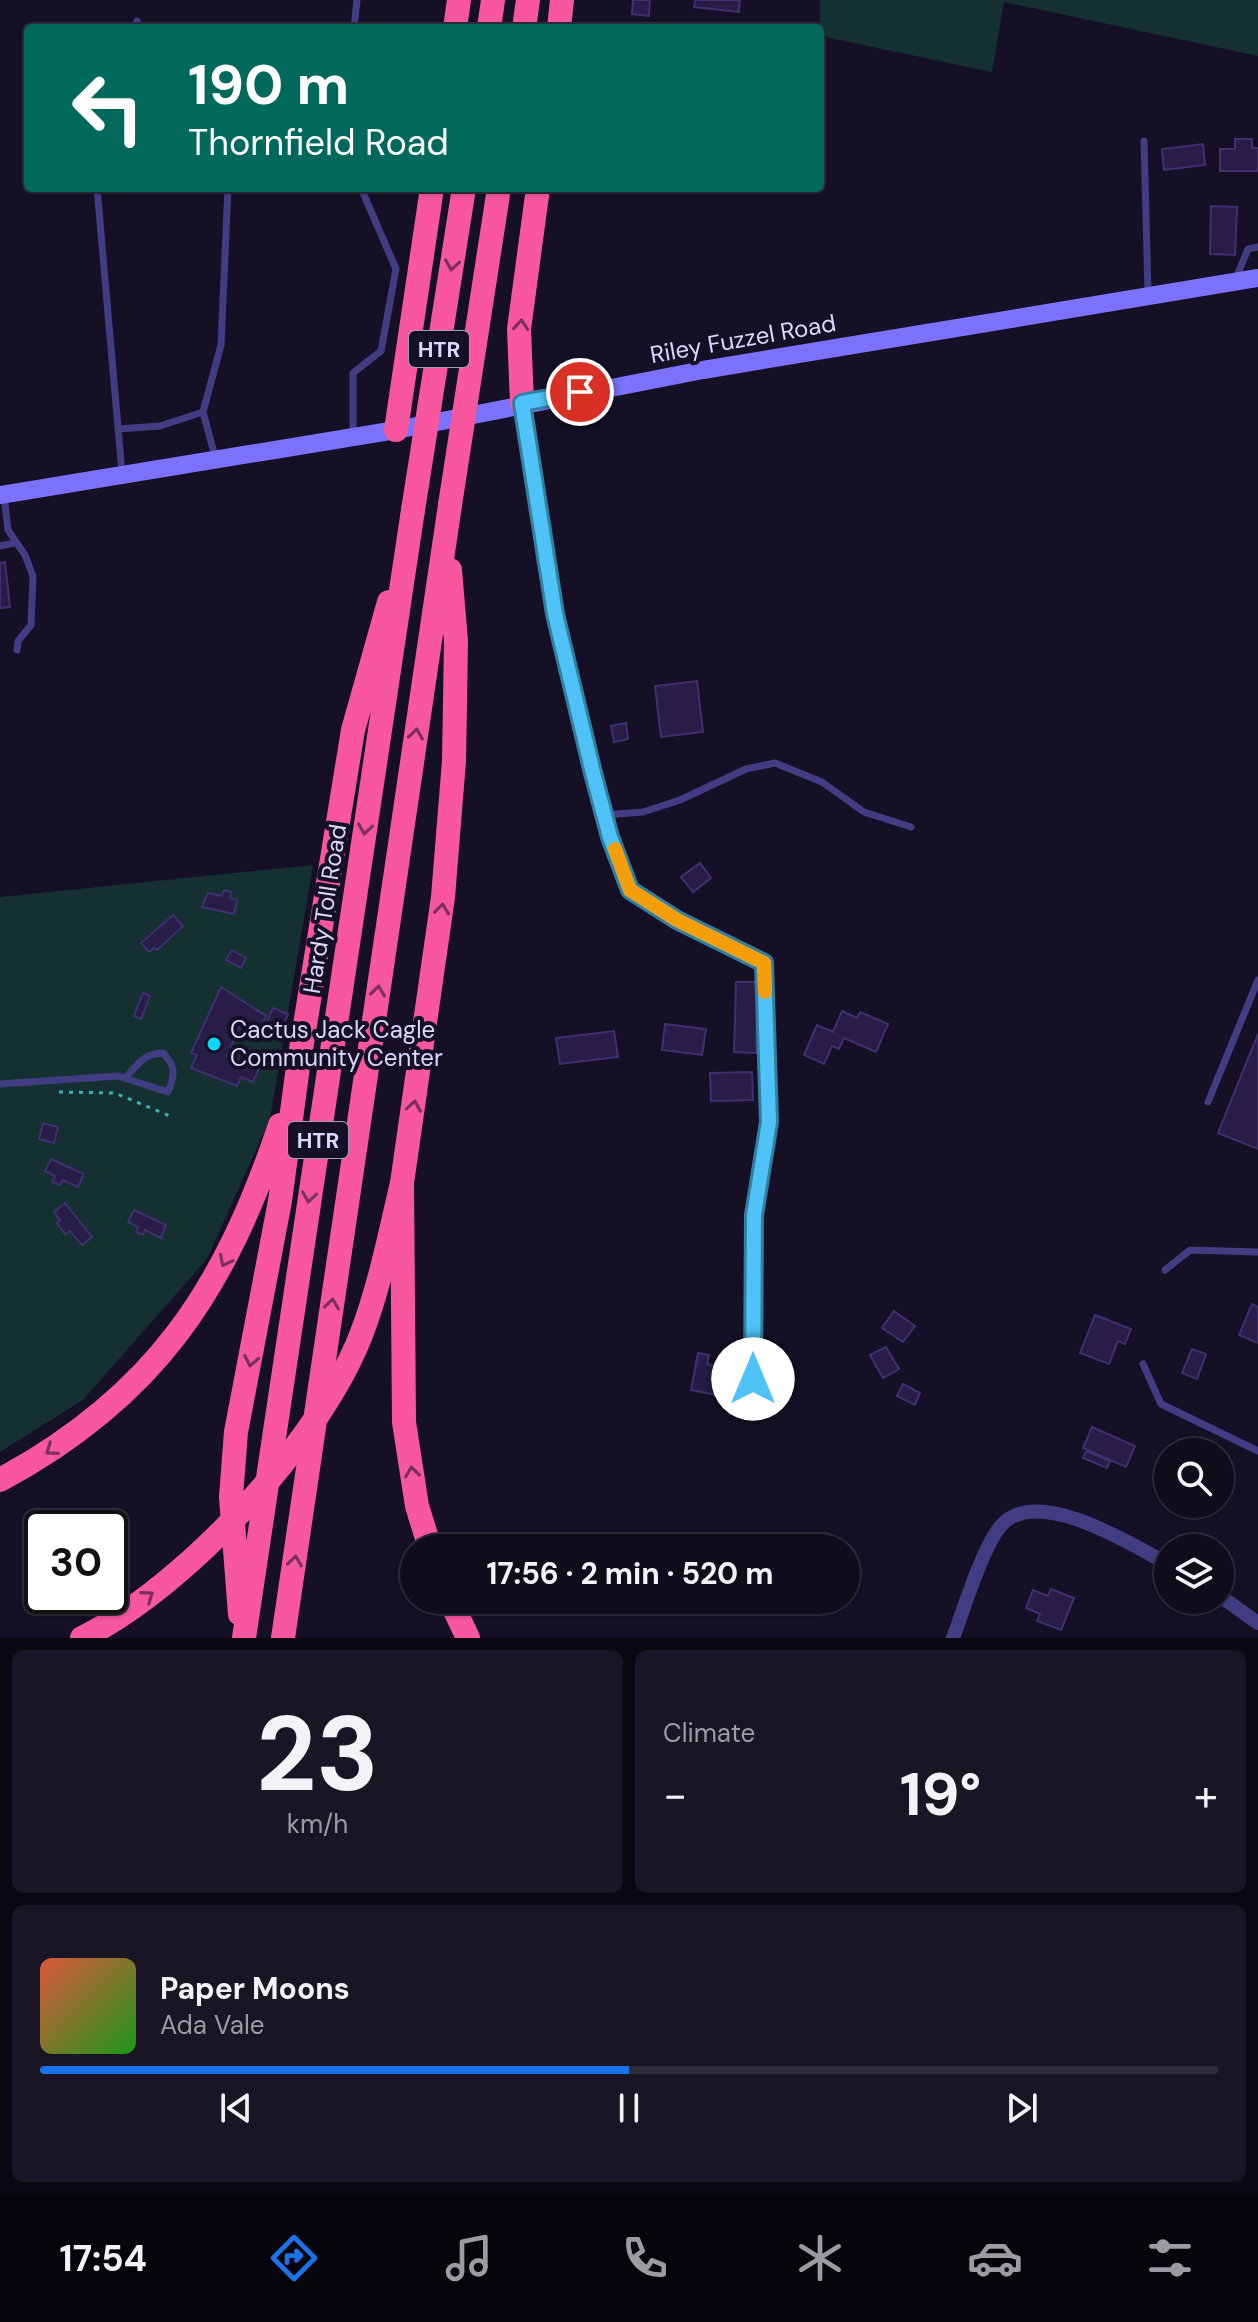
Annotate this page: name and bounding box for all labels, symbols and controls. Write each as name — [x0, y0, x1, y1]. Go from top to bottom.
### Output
text: 190 m — [188, 48, 349, 121]
icon: left — [56, 56, 160, 160]
text: Thornfield Road — [188, 119, 449, 166]
one-way arrow — [444, 258, 461, 272]
street label: Riley Fuzzel Road — [648, 307, 838, 370]
one-way arrow — [512, 318, 529, 331]
road number: HTR — [409, 331, 469, 367]
pin — [546, 358, 614, 426]
icon: arrive — [558, 370, 602, 414]
one-way arrow — [407, 727, 424, 741]
street label: Hardy Toll Road — [296, 822, 353, 996]
one-way arrow — [357, 822, 374, 836]
one-way arrow — [433, 902, 450, 915]
one-way arrow — [369, 984, 386, 998]
place label: Cactus Jack Cagle Community Center — [230, 1014, 443, 1073]
marker: Cactus Jack Cagle Community Center — [205, 1035, 223, 1053]
one-way arrow — [405, 1099, 422, 1112]
road number: HTR — [288, 1122, 348, 1158]
one-way arrow — [302, 1190, 319, 1204]
one-way arrow — [219, 1253, 234, 1268]
one-way arrow — [323, 1297, 340, 1310]
position arrow — [711, 1337, 795, 1421]
one-way arrow — [243, 1353, 260, 1367]
map controls — [1154, 1438, 1234, 1614]
button: search — [1154, 1438, 1234, 1518]
one-way arrow — [45, 1440, 59, 1455]
one-way arrow — [404, 1466, 421, 1479]
speed limit sign: 30 — [24, 1510, 128, 1614]
button: layers — [1154, 1534, 1234, 1614]
one-way arrow — [286, 1554, 303, 1568]
text: 17:56 · 2 min · 520 m — [486, 1554, 774, 1593]
one-way arrow — [139, 1591, 153, 1606]
text: 23 — [256, 1687, 379, 1822]
text: Climate — [663, 1716, 755, 1750]
text: 19° — [900, 1755, 981, 1834]
text: − — [663, 1766, 687, 1824]
text: + — [1194, 1766, 1218, 1824]
text: km/h — [287, 1807, 348, 1841]
text: Paper Moons — [160, 1969, 350, 2008]
text: Ada Vale — [160, 2008, 265, 2042]
icon: previous — [214, 2086, 258, 2130]
icon: pause — [607, 2086, 651, 2130]
icon: next — [1000, 2086, 1044, 2130]
icon: directions — [266, 2230, 322, 2286]
icon: music — [441, 2230, 497, 2286]
icon: phone — [617, 2230, 673, 2286]
icon: climate — [792, 2230, 848, 2286]
icon: car — [967, 2230, 1023, 2286]
icon: filters — [1142, 2230, 1198, 2286]
text: 17:54 — [60, 2235, 147, 2282]

